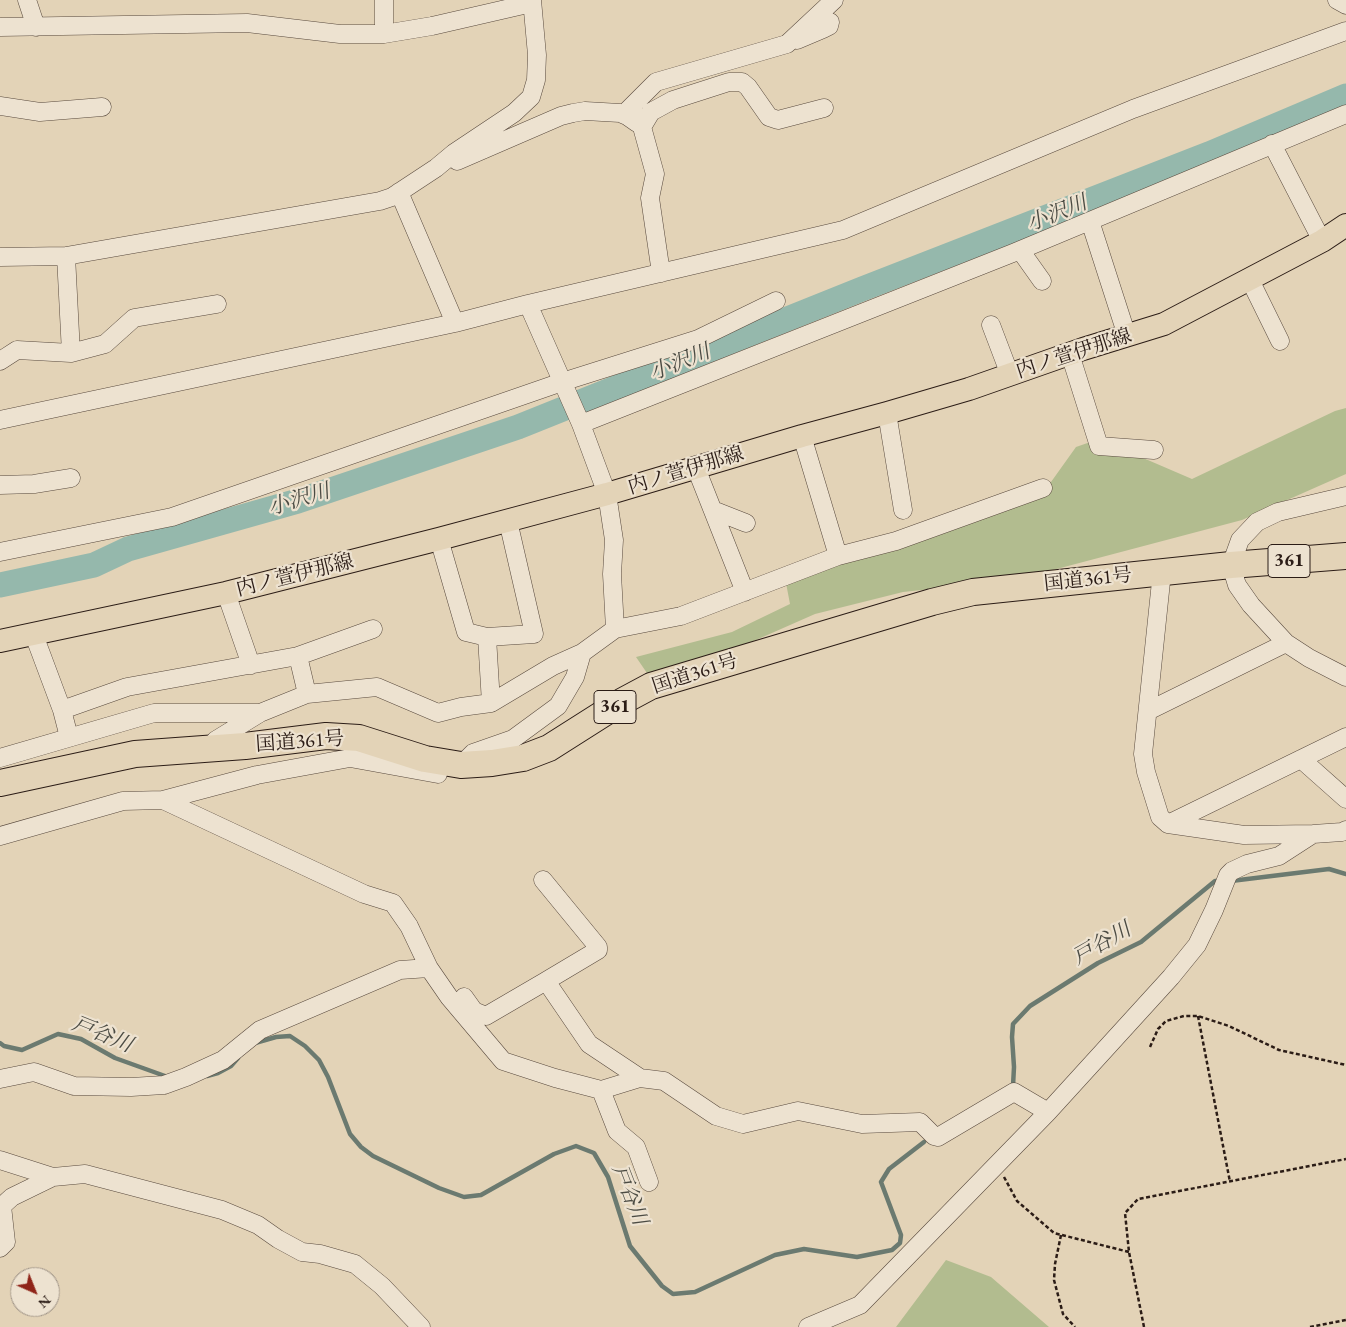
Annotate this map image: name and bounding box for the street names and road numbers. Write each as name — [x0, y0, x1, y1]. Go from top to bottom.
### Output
street label: 内ノ萱伊那線 — [1013, 324, 1135, 384]
street label: 内ノ萱伊那線 — [625, 442, 747, 500]
road number: 361 — [1268, 544, 1310, 578]
street label: 内ノ萱伊那線 — [234, 550, 356, 602]
street label: 国道361号 — [1043, 563, 1133, 597]
street label: 国道361号 — [649, 649, 741, 699]
road number: 361 — [594, 690, 636, 724]
street label: 国道361号 — [255, 727, 345, 757]

